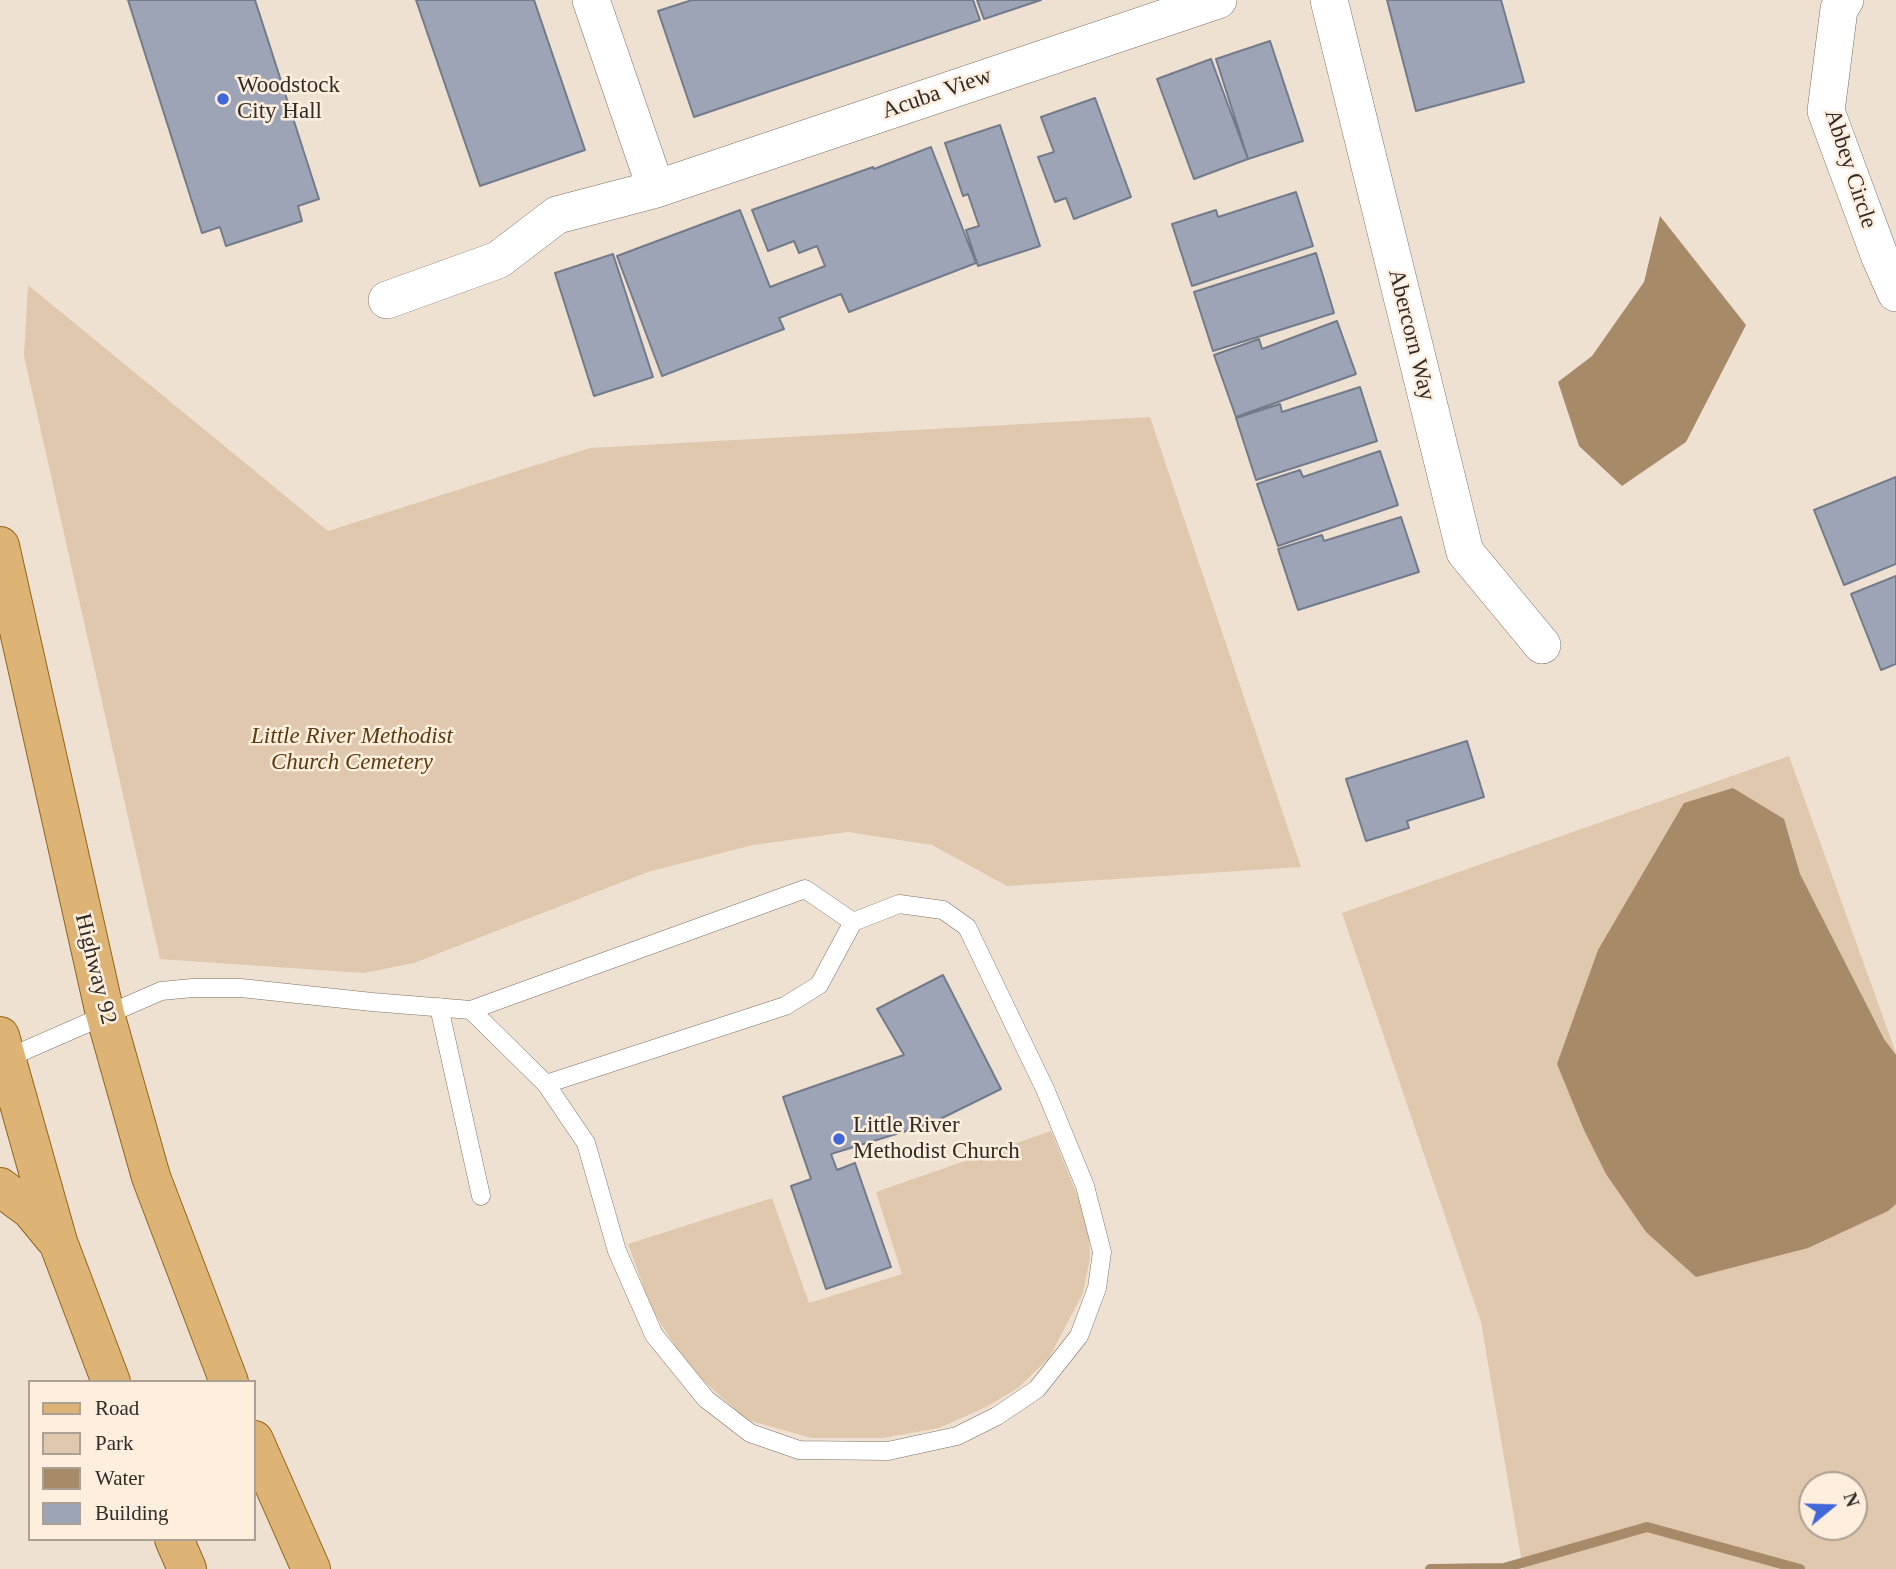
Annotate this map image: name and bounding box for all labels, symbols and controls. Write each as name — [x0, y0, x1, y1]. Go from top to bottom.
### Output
street label: Acuba View — [879, 62, 995, 126]
place label: Woodstock City Hall — [237, 72, 340, 126]
marker: Woodstock City Hall — [215, 91, 231, 107]
street label: Abbey Circle — [1818, 106, 1882, 232]
street label: Abercorn Way — [1381, 267, 1441, 403]
park label: Little River Methodist Church Cemetery — [251, 723, 453, 777]
street label: Highway 92 — [68, 911, 122, 1027]
place label: Little River Methodist Church — [853, 1112, 1020, 1166]
marker: Little River Methodist Church — [831, 1131, 847, 1147]
legend — [28, 1380, 256, 1541]
text: Road — [95, 1396, 139, 1420]
text: Park — [95, 1431, 134, 1455]
text: Water — [95, 1466, 145, 1490]
north arrow — [1798, 1471, 1868, 1541]
text: N — [1839, 1490, 1864, 1510]
text: Building — [95, 1501, 169, 1525]

